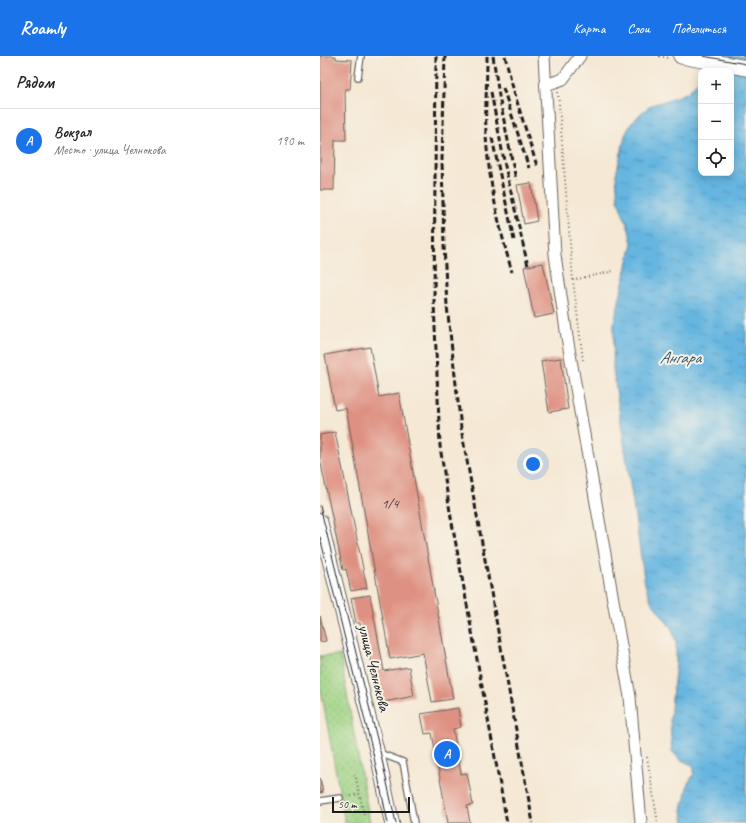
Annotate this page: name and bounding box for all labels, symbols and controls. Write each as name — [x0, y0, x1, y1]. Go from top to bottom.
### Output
text: Roamly — [20, 16, 66, 40]
text: Карта — [573, 20, 605, 37]
text: Слои — [627, 20, 650, 37]
text: Поделиться — [672, 20, 726, 37]
map controls — [698, 68, 734, 176]
button: + — [698, 68, 734, 104]
text: Рядом — [16, 72, 54, 93]
button: − — [698, 104, 734, 140]
text: Вокзал — [54, 123, 91, 142]
text: A — [26, 133, 32, 149]
text: 190 m — [276, 133, 304, 149]
button: locate — [698, 140, 734, 176]
text: Место · улица Челнокова — [54, 142, 166, 158]
water label: Ангара — [660, 347, 703, 368]
your location — [523, 454, 543, 474]
house number: 1/4 — [381, 495, 400, 512]
street label: улица Челнокова — [353, 621, 395, 715]
pin: A — [434, 739, 460, 769]
scale bar — [332, 795, 410, 814]
text: 50 m — [338, 797, 357, 811]

